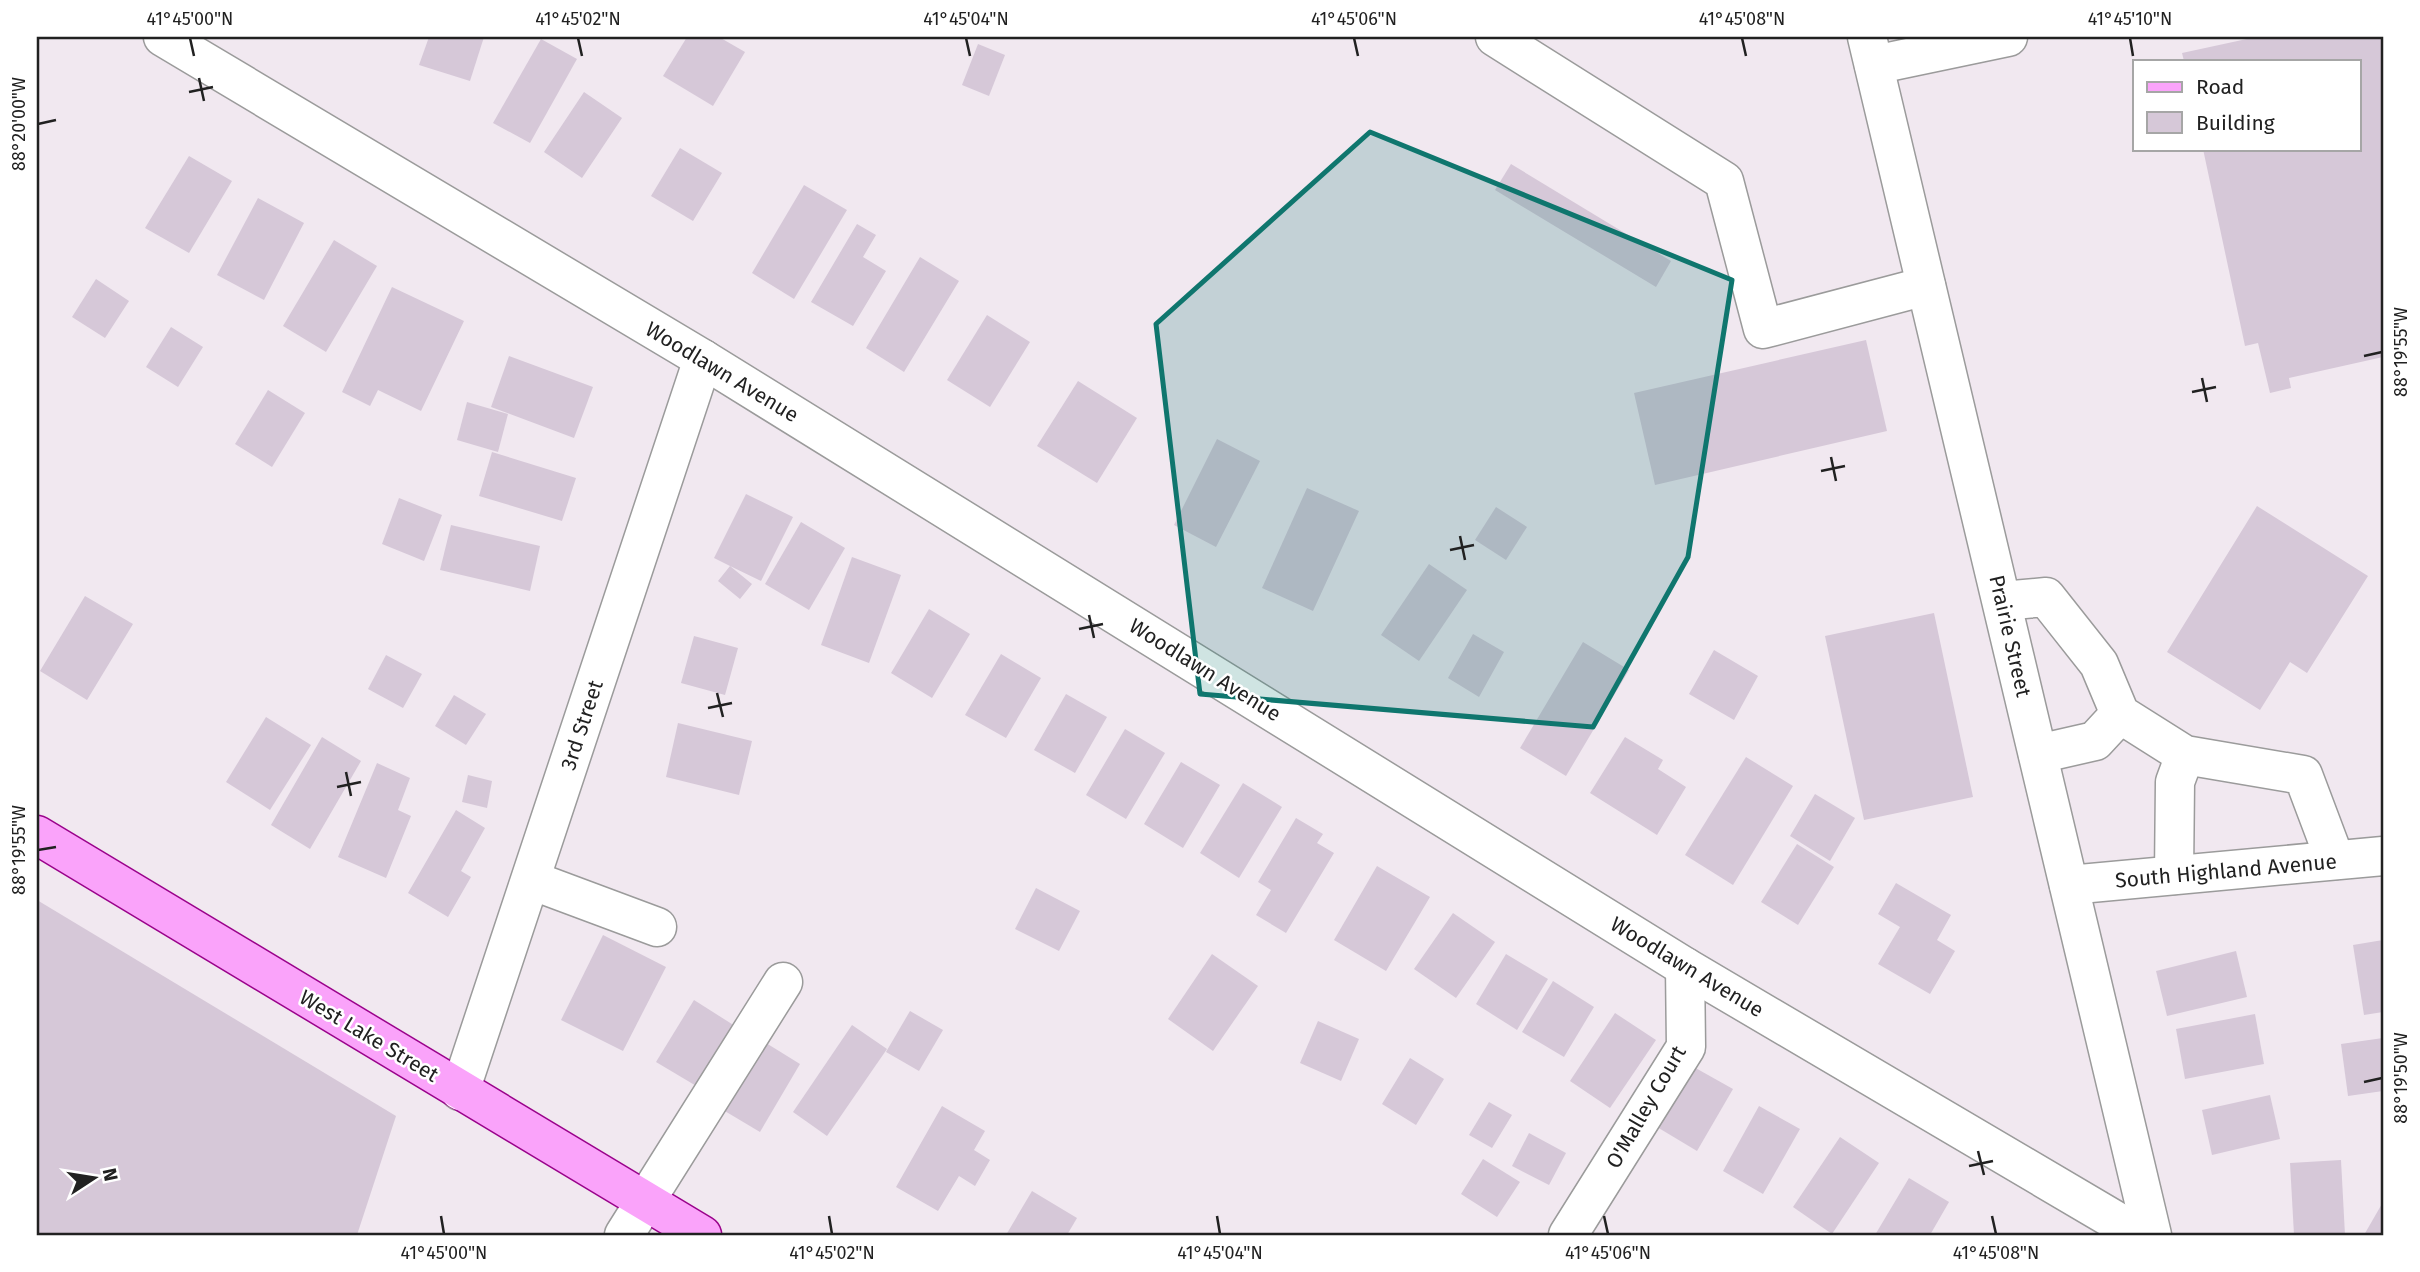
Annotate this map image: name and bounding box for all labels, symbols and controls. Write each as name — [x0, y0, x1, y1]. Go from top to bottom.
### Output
text: 41°45'00"N — [147, 8, 233, 30]
text: 41°45'02"N — [535, 8, 621, 30]
text: 41°45'04"N — [923, 8, 1009, 30]
text: 41°45'06"N — [1311, 8, 1397, 30]
text: 41°45'08"N — [1699, 8, 1785, 30]
text: 41°45'10"N — [2088, 8, 2172, 30]
legend — [2133, 60, 2360, 150]
text: Road — [2196, 74, 2244, 100]
text: 88°20'00"W — [8, 77, 30, 171]
text: Building — [2196, 110, 2275, 136]
text: 88°19'55"W — [2390, 307, 2412, 397]
street label: Woodlawn Avenue — [641, 316, 803, 428]
street label: Prairie Street — [1983, 572, 2037, 700]
street label: Woodlawn Avenue — [1124, 613, 1286, 727]
street label: 3rd Street — [555, 676, 609, 773]
text: 88°19'55"W — [8, 805, 30, 895]
street label: South Highland Avenue — [2114, 848, 2338, 894]
street label: Woodlawn Avenue — [1606, 911, 1768, 1023]
street label: West Lake Street — [295, 984, 444, 1088]
text: 88°19'50"W — [2390, 1032, 2412, 1124]
street label: O'Malley Court — [1600, 1041, 1692, 1173]
north arrow — [60, 1142, 130, 1212]
text: N — [98, 1166, 123, 1183]
text: 41°45'00"N — [401, 1242, 487, 1264]
text: 41°45'02"N — [789, 1242, 875, 1264]
text: 41°45'04"N — [1177, 1242, 1263, 1264]
text: 41°45'06"N — [1565, 1242, 1651, 1264]
text: 41°45'08"N — [1953, 1242, 2039, 1264]

